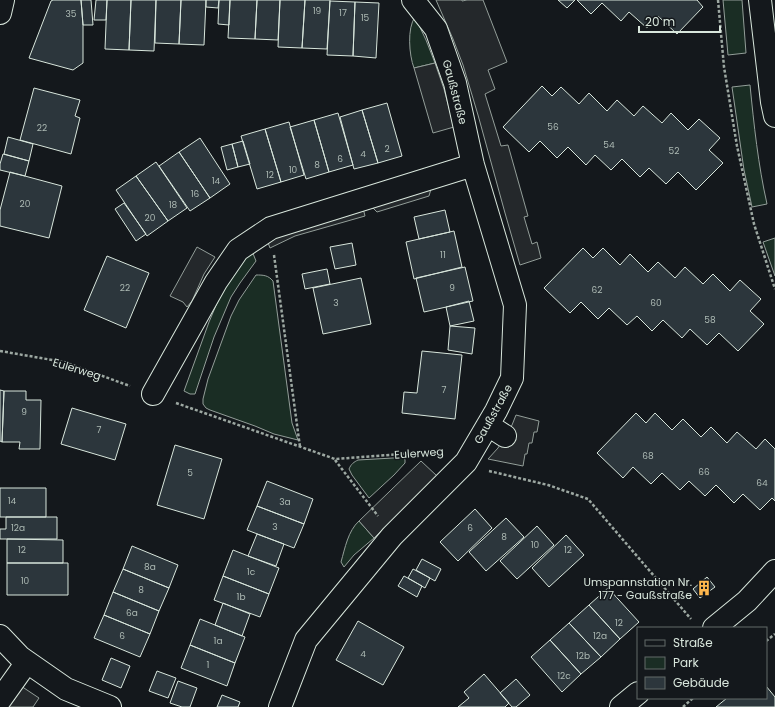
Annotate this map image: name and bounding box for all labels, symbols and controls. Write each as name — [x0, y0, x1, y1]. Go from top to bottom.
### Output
house number: 19 — [313, 5, 322, 17]
house number: 17 — [339, 7, 347, 19]
house number: 35 — [66, 8, 77, 20]
scale bar — [639, 8, 720, 34]
house number: 15 — [361, 12, 370, 24]
text: 20 m — [645, 13, 675, 30]
street label: Gaußstraße — [439, 58, 471, 126]
house number: 56 — [547, 121, 559, 133]
house number: 22 — [37, 122, 47, 134]
house number: 54 — [603, 139, 615, 151]
house number: 2 — [384, 143, 390, 155]
house number: 52 — [669, 145, 679, 157]
house number: 4 — [360, 148, 366, 160]
house number: 6 — [337, 153, 343, 165]
house number: 8 — [314, 159, 320, 171]
house number: 10 — [289, 164, 298, 176]
house number: 12 — [266, 169, 274, 181]
house number: 14 — [212, 175, 221, 187]
house number: 16 — [191, 188, 200, 200]
house number: 20 — [20, 198, 31, 210]
house number: 18 — [169, 199, 178, 211]
house number: 20 — [145, 212, 156, 224]
house number: 11 — [440, 249, 446, 261]
house number: 22 — [120, 282, 130, 294]
house number: 9 — [449, 282, 455, 294]
house number: 62 — [592, 284, 602, 296]
house number: 3 — [333, 297, 339, 309]
house number: 60 — [650, 297, 662, 309]
house number: 58 — [704, 314, 716, 326]
street label: Eulerweg — [51, 354, 103, 384]
street label: Gaußstraße — [470, 381, 516, 447]
house number: 7 — [442, 384, 447, 396]
house number: 9 — [21, 406, 27, 418]
house number: 7 — [97, 424, 102, 436]
street label: Eulerweg — [394, 443, 444, 463]
house number: 68 — [642, 450, 654, 462]
house number: 66 — [698, 466, 710, 478]
house number: 5 — [187, 467, 193, 479]
house number: 64 — [756, 477, 768, 489]
house number: 14 — [8, 495, 17, 507]
house number: 3a — [279, 496, 291, 508]
house number: 3 — [272, 521, 278, 533]
house number: 12a — [11, 522, 25, 534]
house number: 6 — [467, 522, 473, 534]
house number: 8 — [501, 531, 507, 543]
house number: 10 — [531, 539, 540, 551]
house number: 12 — [18, 544, 26, 556]
house number: 12 — [564, 544, 572, 556]
house number: 8a — [144, 561, 156, 573]
house number: 1c — [247, 566, 256, 578]
place label: Umspannstation Nr. 177 - Gaußstraße — [583, 574, 692, 603]
house number: 10 — [21, 575, 30, 587]
building icon: Umspannstation Nr. 177 - Gaußstraße — [695, 579, 713, 597]
house number: 8 — [138, 584, 144, 596]
house number: 1b — [237, 591, 245, 603]
house number: 6a — [126, 607, 138, 619]
house number: 12 — [615, 617, 623, 629]
legend — [637, 627, 767, 699]
house number: 6 — [119, 630, 125, 642]
house number: 12a — [593, 630, 607, 642]
text: Straße — [673, 634, 713, 651]
house number: 1a — [214, 635, 222, 647]
house number: 4 — [360, 648, 366, 660]
house number: 12b — [576, 650, 590, 662]
text: Park — [673, 654, 700, 671]
house number: 1 — [207, 659, 210, 671]
house number: 12c — [557, 670, 571, 682]
text: Gebäude — [673, 674, 729, 691]

